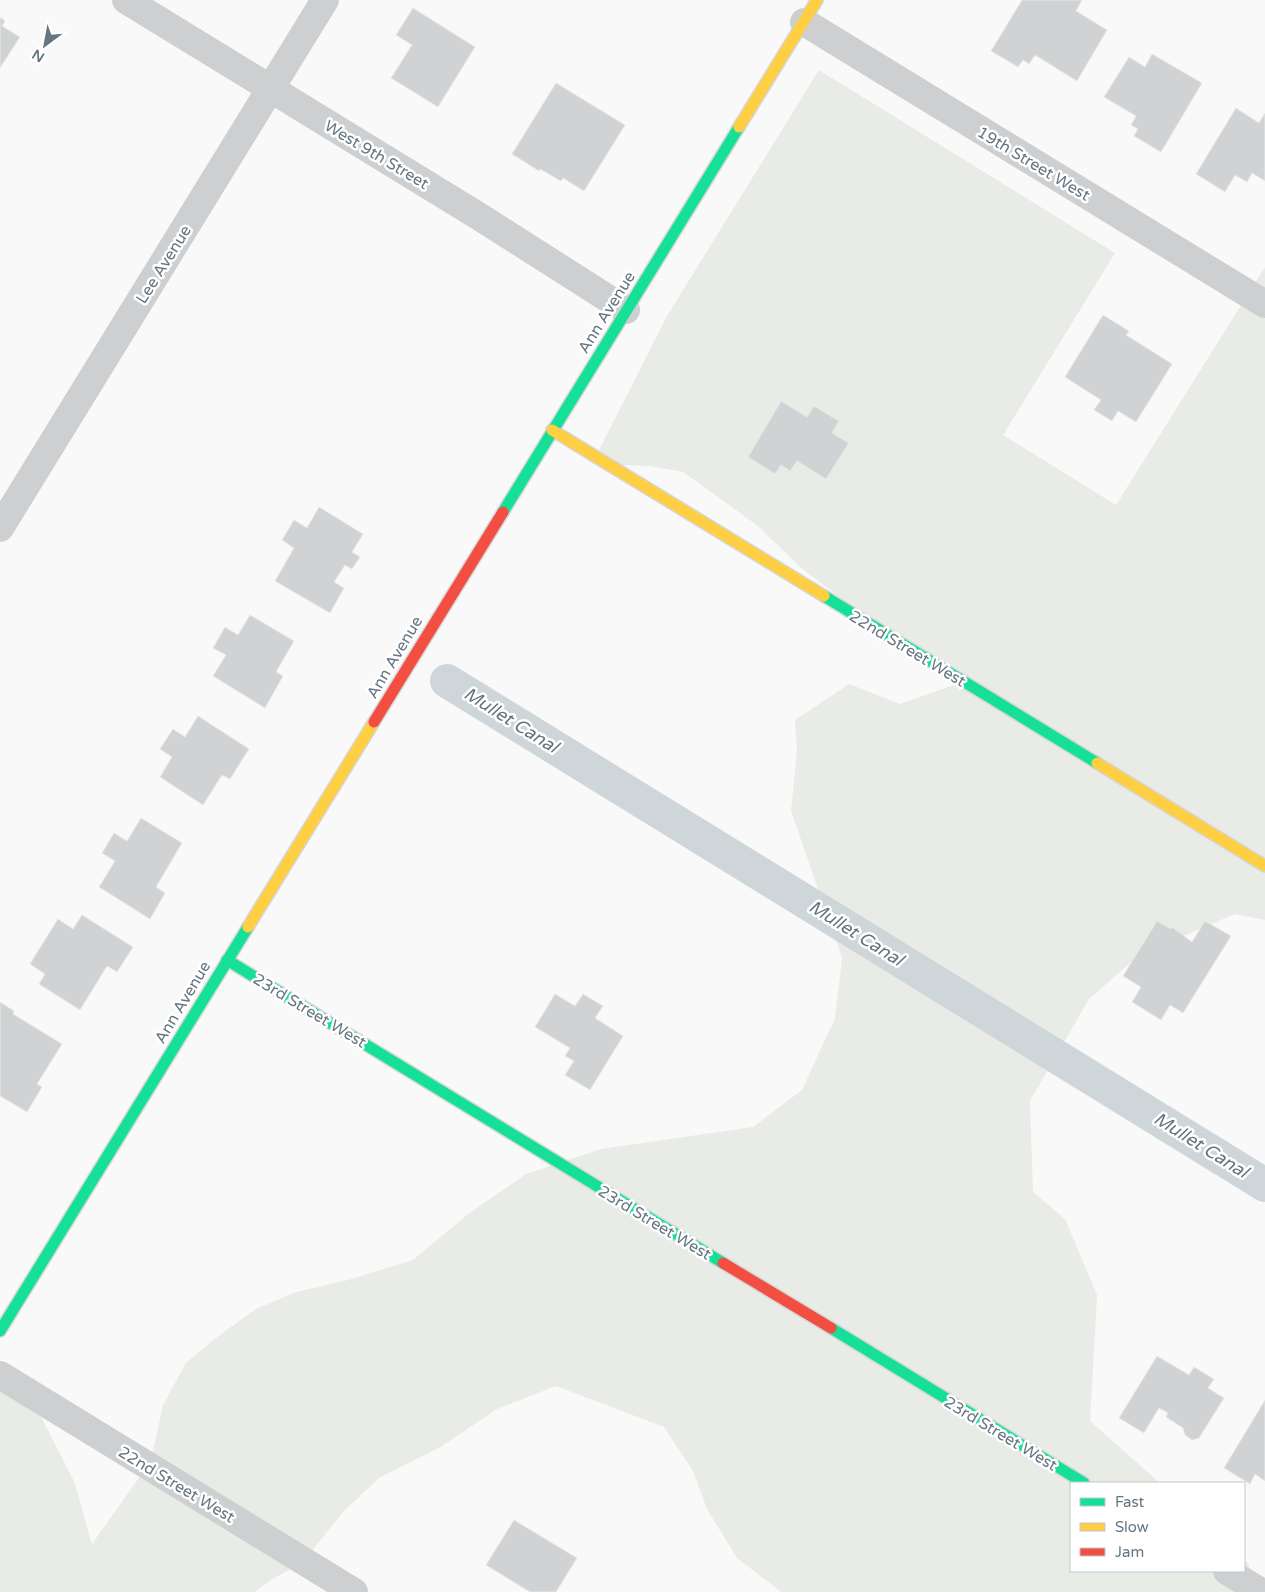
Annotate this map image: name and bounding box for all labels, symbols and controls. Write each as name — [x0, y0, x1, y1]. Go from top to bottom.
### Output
north arrow — [20, 20, 70, 70]
text: N — [29, 45, 48, 66]
street label: West 9th Street — [321, 116, 432, 194]
street label: 19th Street West — [973, 122, 1094, 205]
street label: Lee Avenue — [132, 222, 196, 307]
street label: Ann Avenue — [574, 268, 640, 357]
street label: 22nd Street West — [846, 606, 969, 691]
street label: Ann Avenue — [362, 613, 427, 702]
water label: Mullet Canal — [460, 682, 564, 759]
water label: Mullet Canal — [805, 895, 909, 972]
street label: Ann Avenue — [150, 958, 215, 1047]
street label: 23rd Street West — [249, 969, 370, 1052]
water label: Mullet Canal — [1150, 1107, 1254, 1184]
street label: 23rd Street West — [594, 1181, 715, 1264]
street label: 23rd Street West — [940, 1392, 1061, 1475]
street label: 22nd Street West — [115, 1442, 238, 1527]
legend — [1070, 1482, 1245, 1572]
text: Fast — [1115, 1493, 1145, 1511]
text: Slow — [1115, 1518, 1149, 1536]
text: Jam — [1115, 1543, 1144, 1561]

